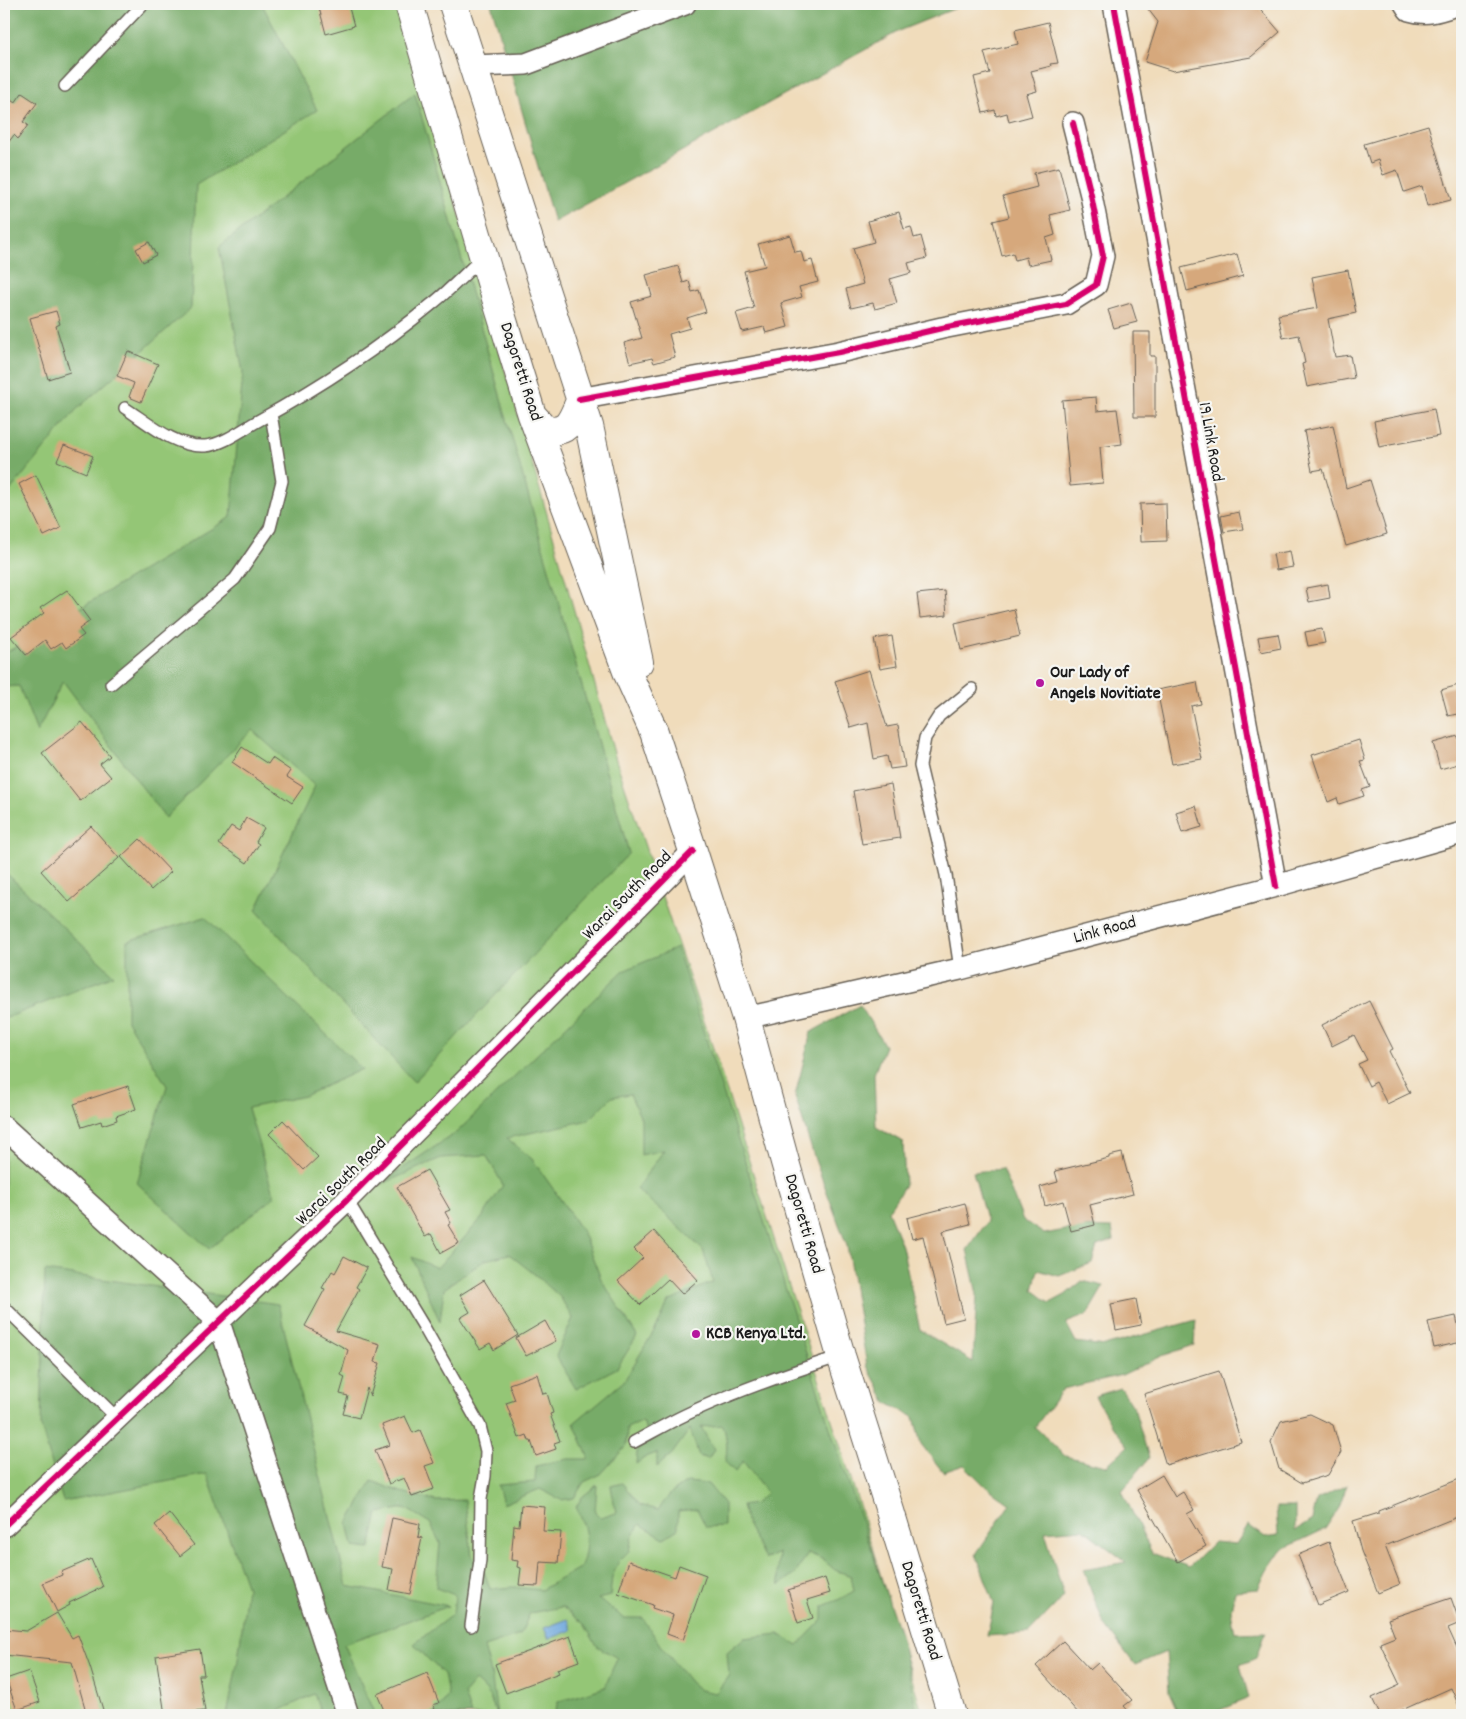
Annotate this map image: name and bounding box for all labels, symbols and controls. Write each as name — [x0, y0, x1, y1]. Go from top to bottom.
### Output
street label: Dagoretti Road — [492, 319, 548, 425]
street label: 19 Link Road — [1191, 400, 1229, 484]
place label: Our Lady of Angels Novitiate — [1050, 661, 1161, 707]
marker: Our Lady of Angels Novitiate — [1034, 677, 1046, 689]
street label: Warai South Road — [578, 846, 678, 946]
street label: Link Road — [1071, 911, 1139, 951]
street label: Warai South Road — [291, 1132, 393, 1232]
street label: Dagoretti Road — [777, 1171, 829, 1277]
place label: KCB Kenya Ltd. — [706, 1322, 806, 1347]
marker: KCB Kenya Ltd. — [690, 1328, 702, 1340]
street label: Dagoretti Road — [893, 1558, 947, 1664]

